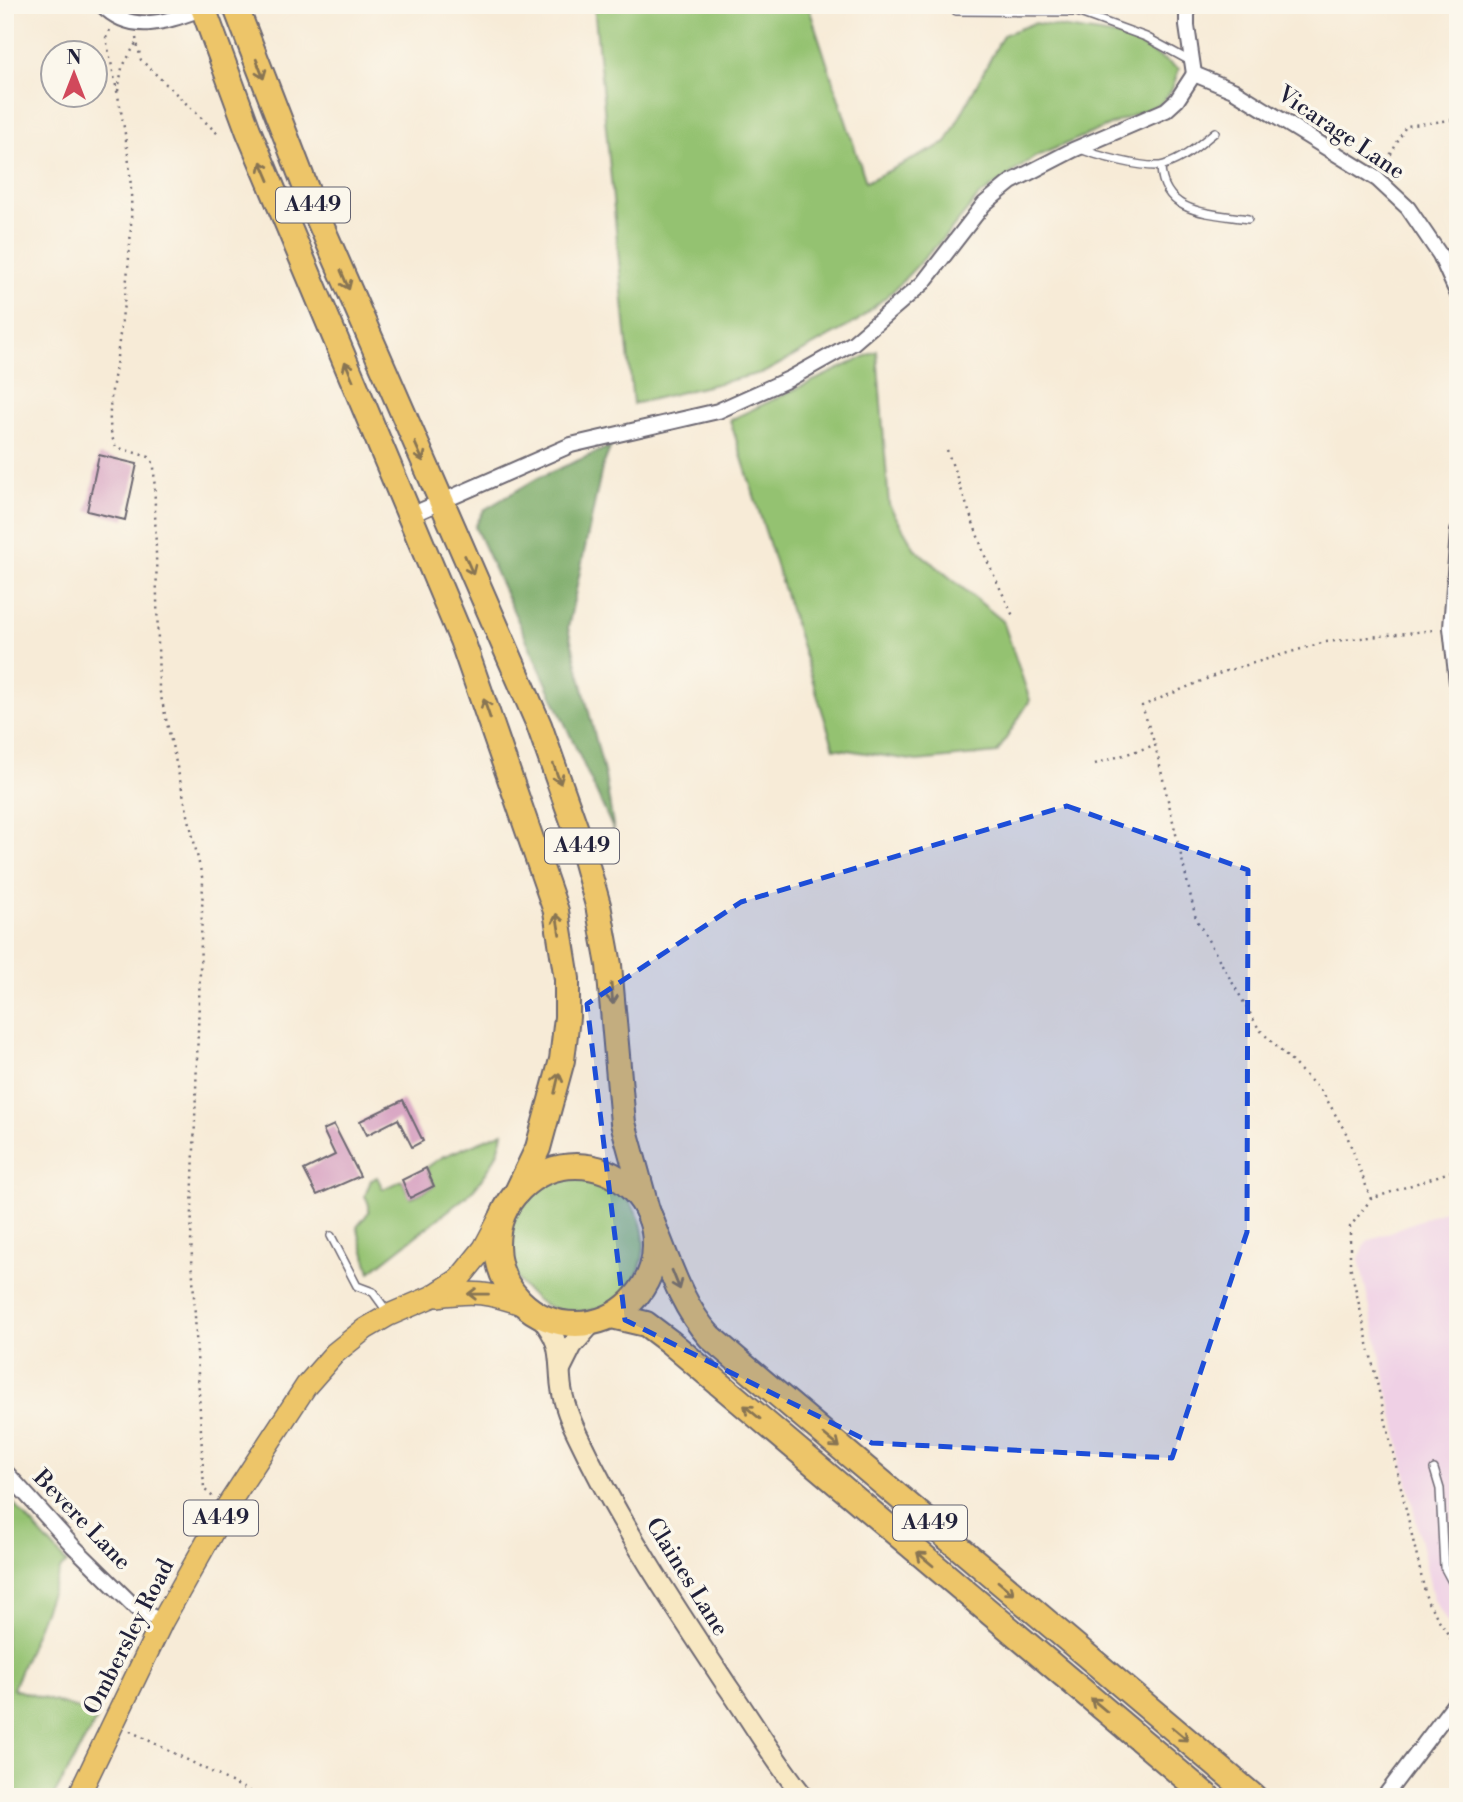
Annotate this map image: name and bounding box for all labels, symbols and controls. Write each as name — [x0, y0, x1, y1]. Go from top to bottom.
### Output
north arrow — [38, 38, 108, 108]
text: N — [66, 46, 82, 70]
one-way arrow — [254, 57, 267, 79]
street label: Vicarage Lane — [1271, 80, 1410, 186]
one-way arrow — [257, 160, 270, 182]
road number: A449 — [276, 188, 350, 222]
one-way arrow — [339, 269, 352, 290]
one-way arrow — [341, 361, 354, 382]
one-way arrow — [413, 441, 426, 462]
one-way arrow — [463, 554, 476, 575]
one-way arrow — [480, 698, 492, 720]
one-way arrow — [552, 763, 564, 785]
road number: A449 — [545, 828, 619, 864]
one-way arrow — [551, 914, 564, 936]
one-way arrow — [606, 982, 619, 1005]
one-way arrow — [551, 1072, 564, 1095]
one-way arrow — [670, 1269, 683, 1290]
one-way arrow — [467, 1287, 490, 1300]
one-way arrow — [743, 1404, 761, 1420]
one-way arrow — [823, 1433, 841, 1449]
street label: Bevere Lane — [27, 1463, 137, 1576]
road number: A449 — [184, 1500, 258, 1536]
road number: A449 — [893, 1506, 967, 1540]
street label: Claines Lane — [640, 1513, 734, 1641]
one-way arrow — [917, 1551, 935, 1567]
street label: Ombersley Road — [78, 1555, 180, 1719]
one-way arrow — [997, 1580, 1015, 1596]
one-way arrow — [1091, 1697, 1109, 1713]
one-way arrow — [1171, 1726, 1189, 1742]

